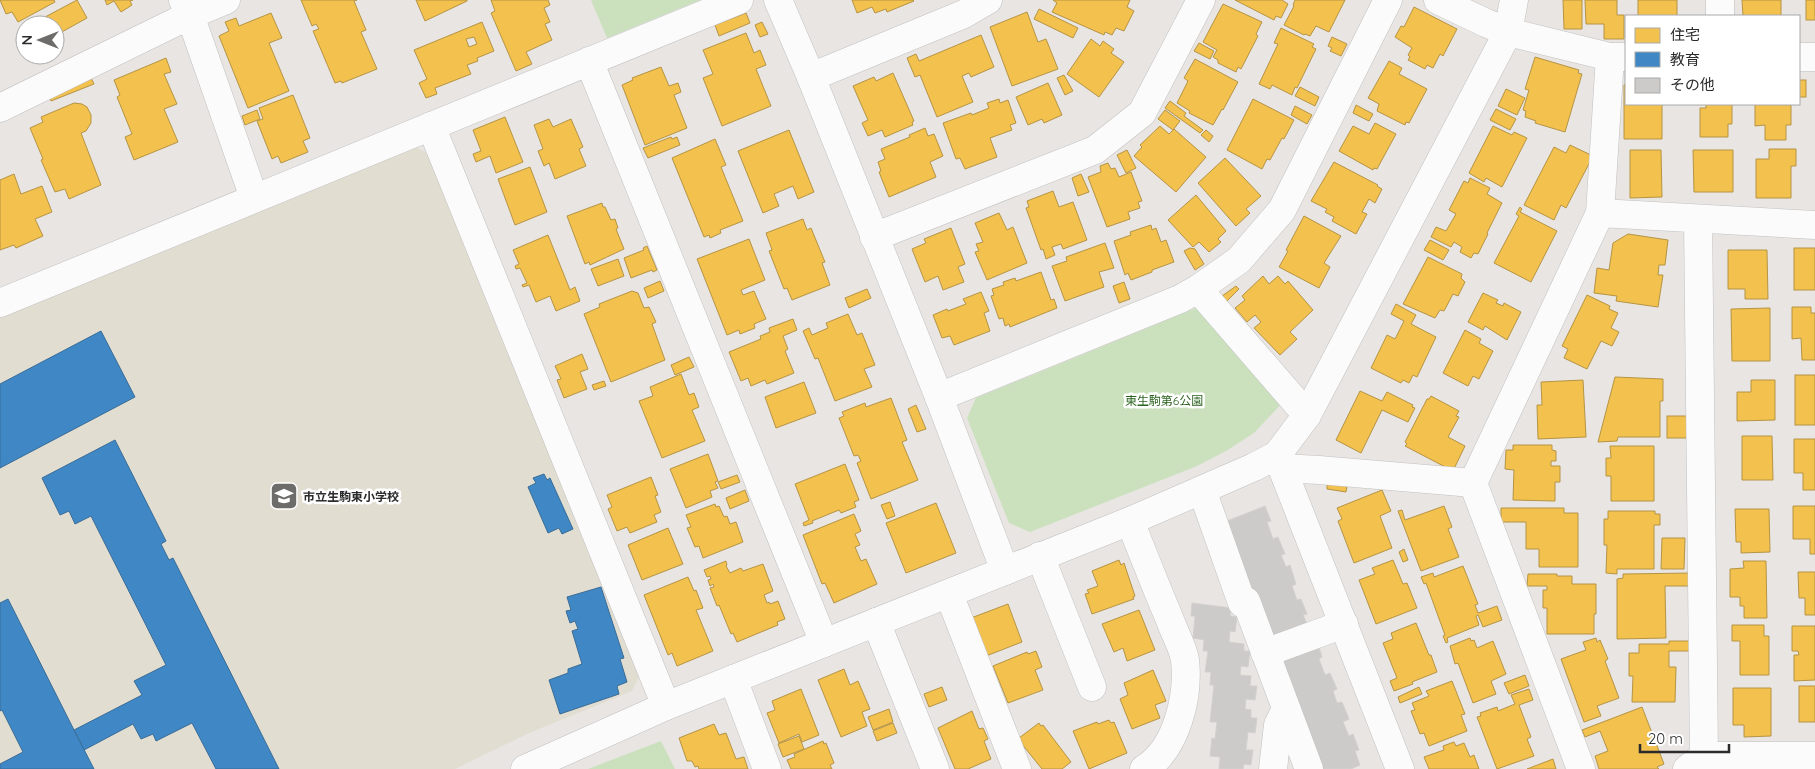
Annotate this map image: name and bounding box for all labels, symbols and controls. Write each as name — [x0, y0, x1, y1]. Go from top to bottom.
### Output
north arrow — [15, 15, 65, 65]
legend — [1625, 15, 1800, 105]
text: 住宅 — [1670, 25, 1700, 44]
text: N — [18, 35, 36, 45]
text: 教育 — [1670, 50, 1700, 69]
text: その他 — [1670, 75, 1715, 94]
park label: 東生駒第6公園 — [1125, 393, 1203, 408]
school or university icon: 市立生駒東小学校 — [269, 481, 299, 511]
place label: 市立生駒東小学校 — [303, 489, 399, 504]
scale bar — [1640, 722, 1729, 754]
text: 20 m — [1648, 729, 1683, 748]

